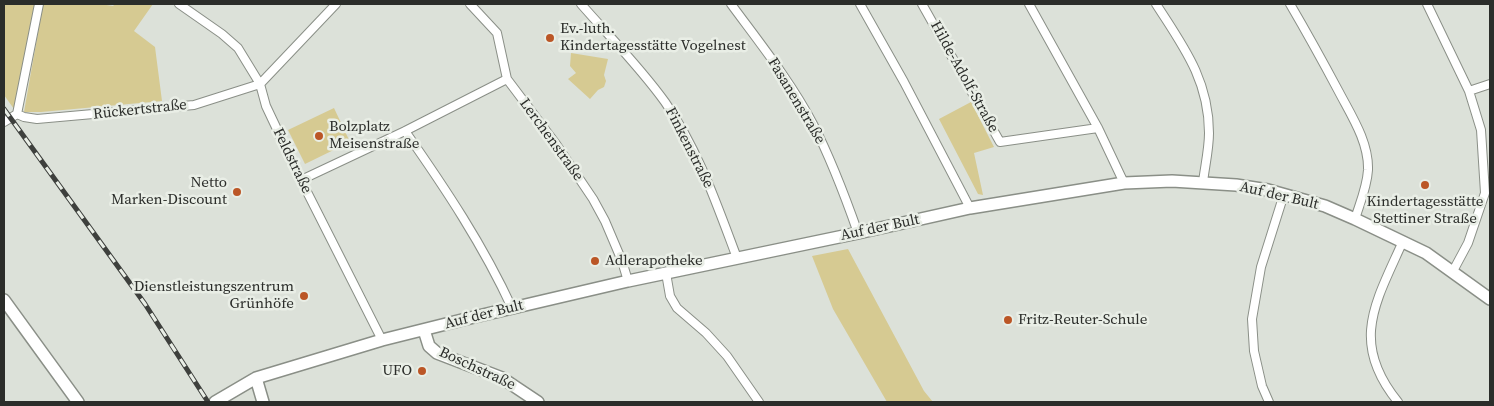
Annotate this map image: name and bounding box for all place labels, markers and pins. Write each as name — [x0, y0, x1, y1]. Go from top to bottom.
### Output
place label: Ev.-luth. Kindertagesstätte Vogelnest — [560, 20, 746, 55]
marker: Ev.-luth. Kindertagesstätte Vogelnest — [544, 32, 556, 44]
place label: Bolzplatz Meisenstraße — [329, 118, 419, 153]
marker: Bolzplatz Meisenstraße — [313, 130, 325, 142]
place label: Netto Marken-Discount — [111, 174, 227, 209]
marker: Kindertagesstätte Stettiner Straße — [1419, 179, 1431, 191]
marker: Netto Marken-Discount — [231, 186, 243, 198]
place label: Kindertagesstätte Stettiner Straße — [1366, 193, 1484, 228]
place label: Adlerapotheke — [605, 252, 703, 270]
marker: Adlerapotheke — [589, 255, 601, 267]
place label: Dienstleistungszentrum Grünhöfe — [134, 278, 294, 313]
marker: Dienstleistungszentrum Grünhöfe — [298, 290, 310, 302]
place label: Fritz-Reuter-Schule — [1018, 311, 1147, 329]
marker: Fritz-Reuter-Schule — [1002, 314, 1014, 326]
place label: UFO — [382, 362, 412, 380]
marker: UFO — [416, 365, 428, 377]

